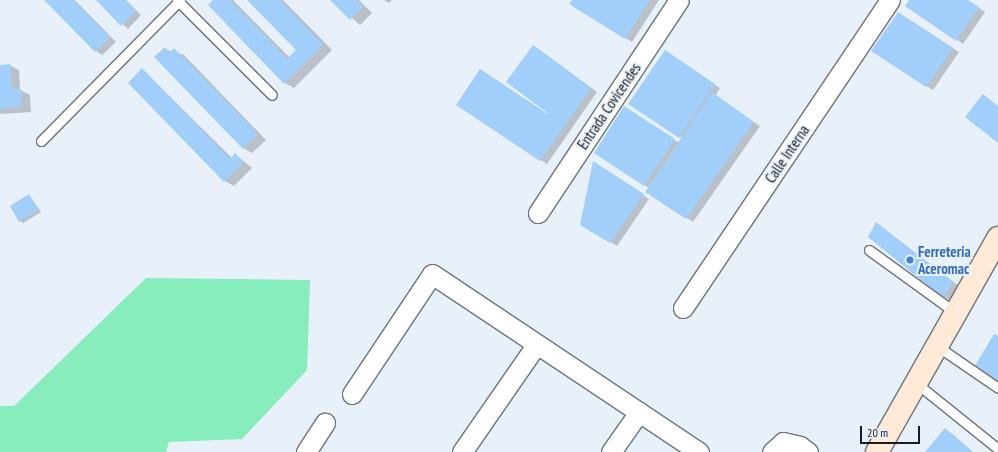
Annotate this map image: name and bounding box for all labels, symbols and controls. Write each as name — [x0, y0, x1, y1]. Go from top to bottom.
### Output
street label: Entrada Covicendes — [573, 59, 645, 153]
street label: Calle Interna — [761, 122, 813, 186]
place label: Ferretería Aceromac — [918, 242, 971, 277]
marker: Ferretería Aceromac — [905, 255, 915, 265]
scale bar — [862, 418, 922, 444]
text: 20 m — [867, 425, 888, 440]

